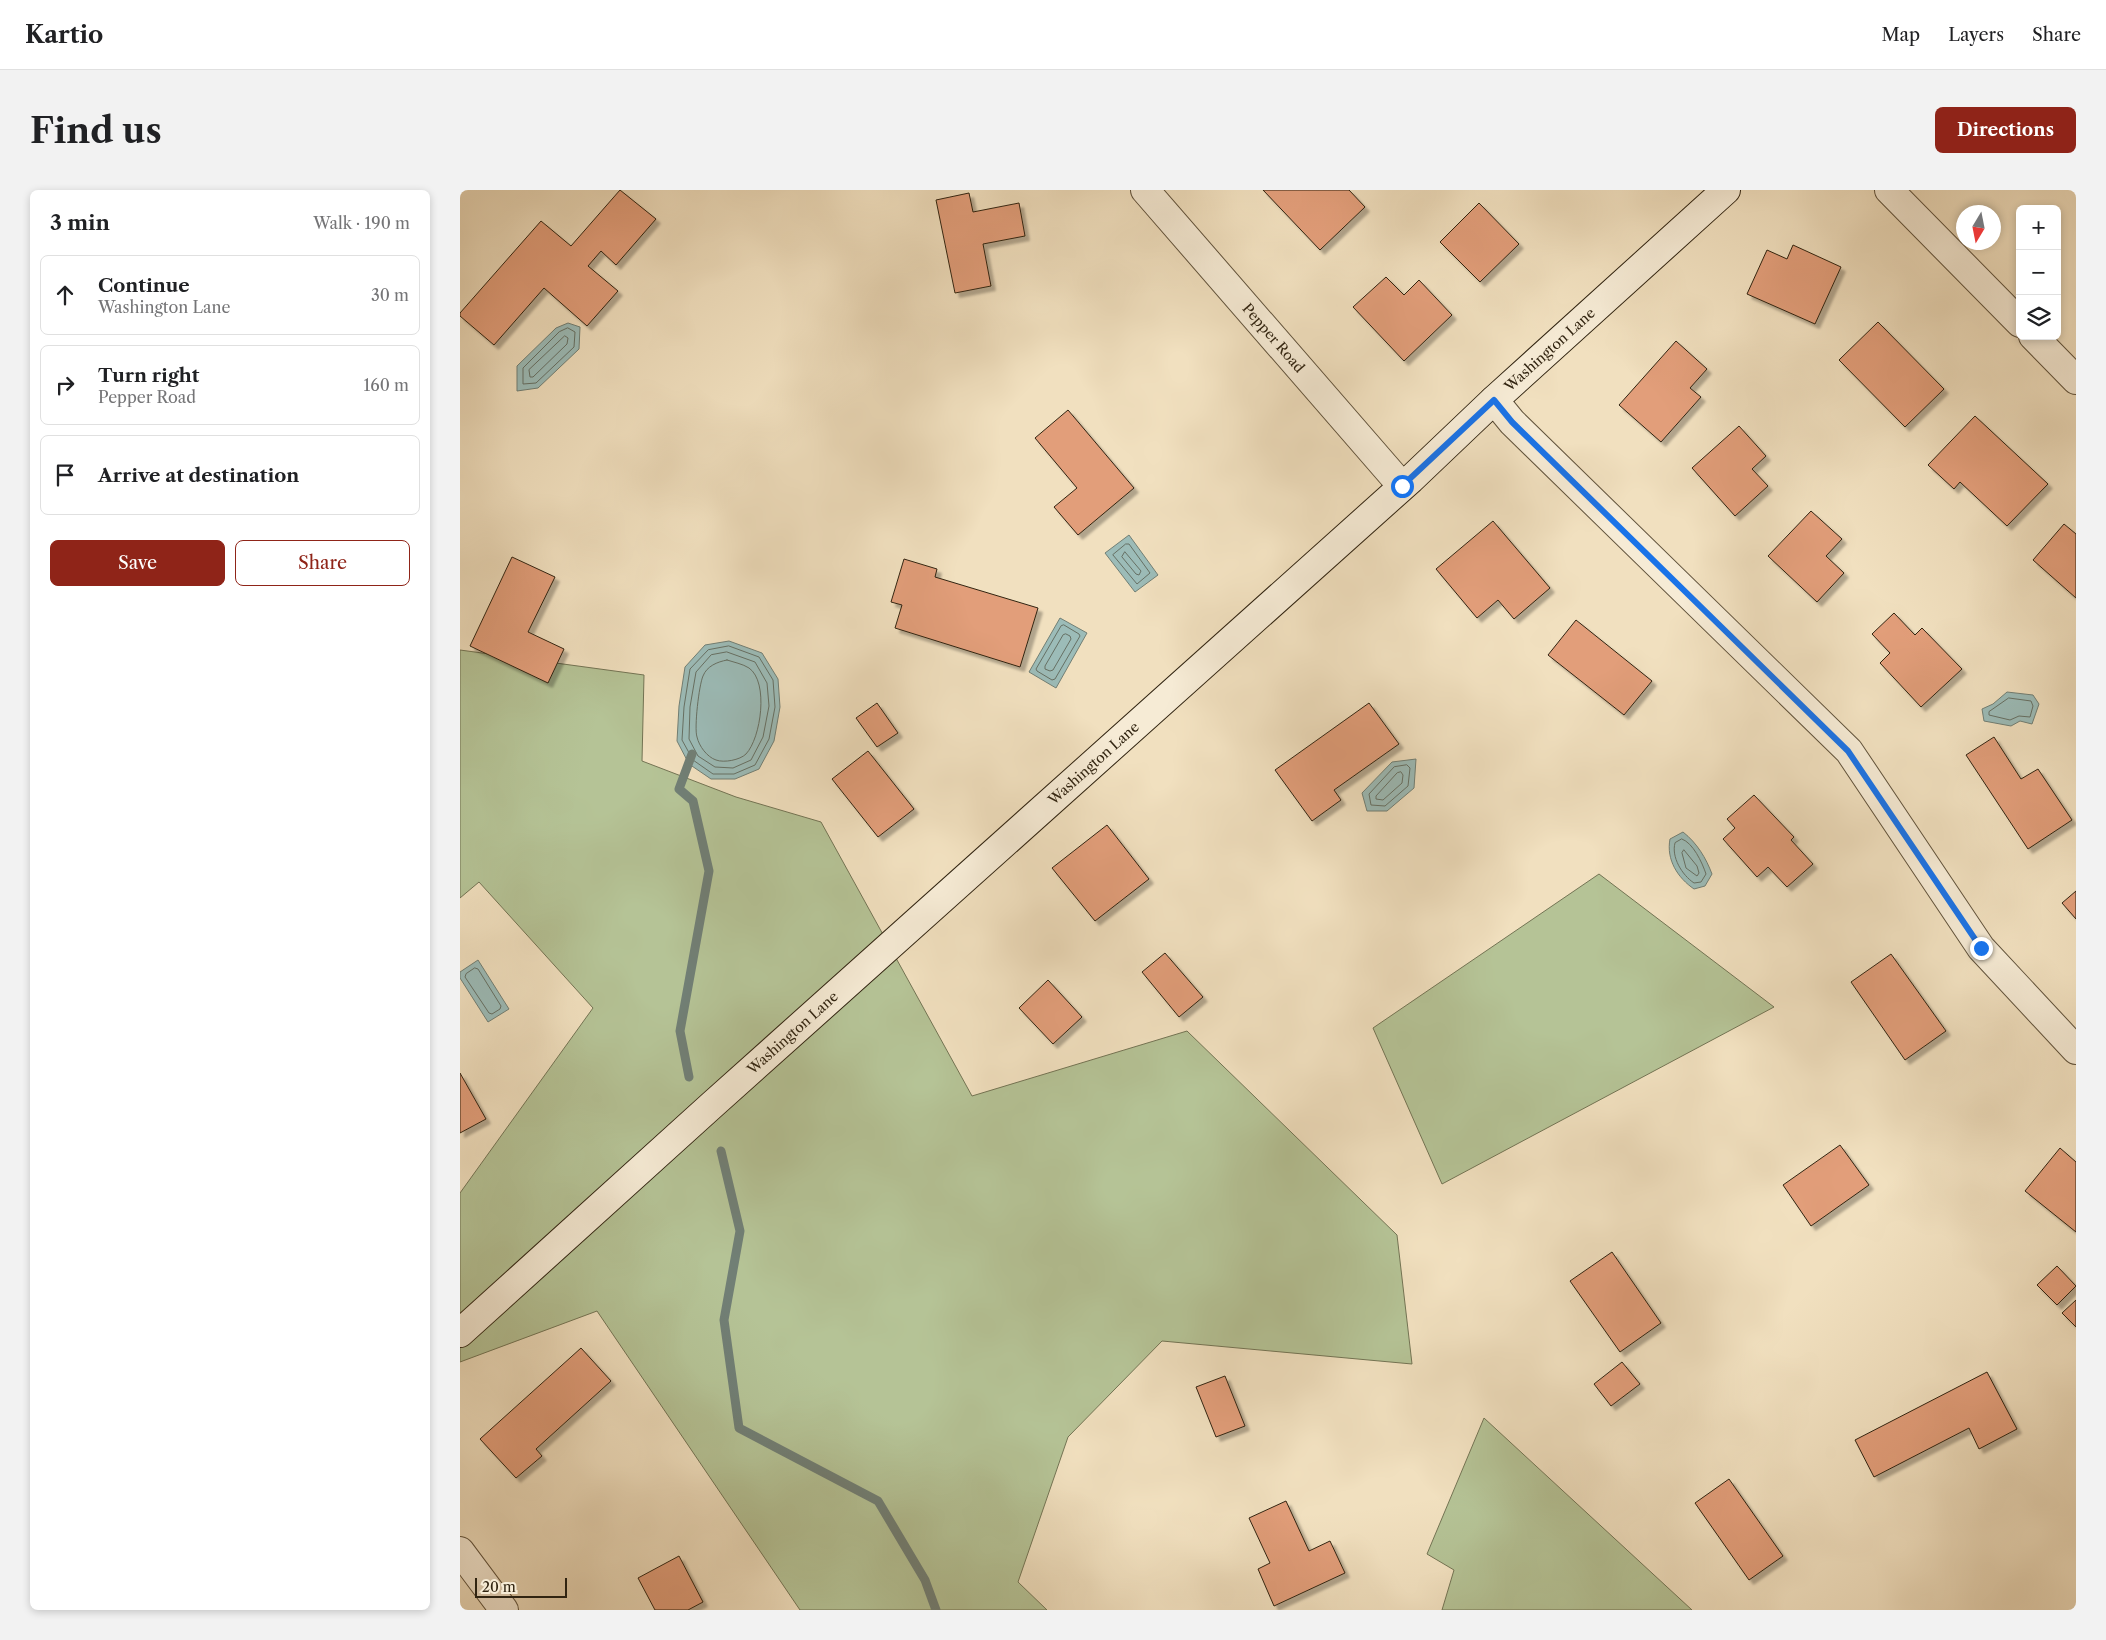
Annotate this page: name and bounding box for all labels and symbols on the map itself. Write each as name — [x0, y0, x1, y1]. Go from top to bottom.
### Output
north arrow — [1956, 205, 2001, 250]
street label: Pepper Road — [1239, 300, 1309, 377]
street label: Washington Lane — [1500, 304, 1599, 396]
route start — [1391, 475, 1414, 498]
street label: Washington Lane — [1044, 718, 1143, 809]
route end — [1970, 937, 1993, 960]
street label: Washington Lane — [743, 987, 842, 1079]
scale bar — [475, 1575, 568, 1598]

